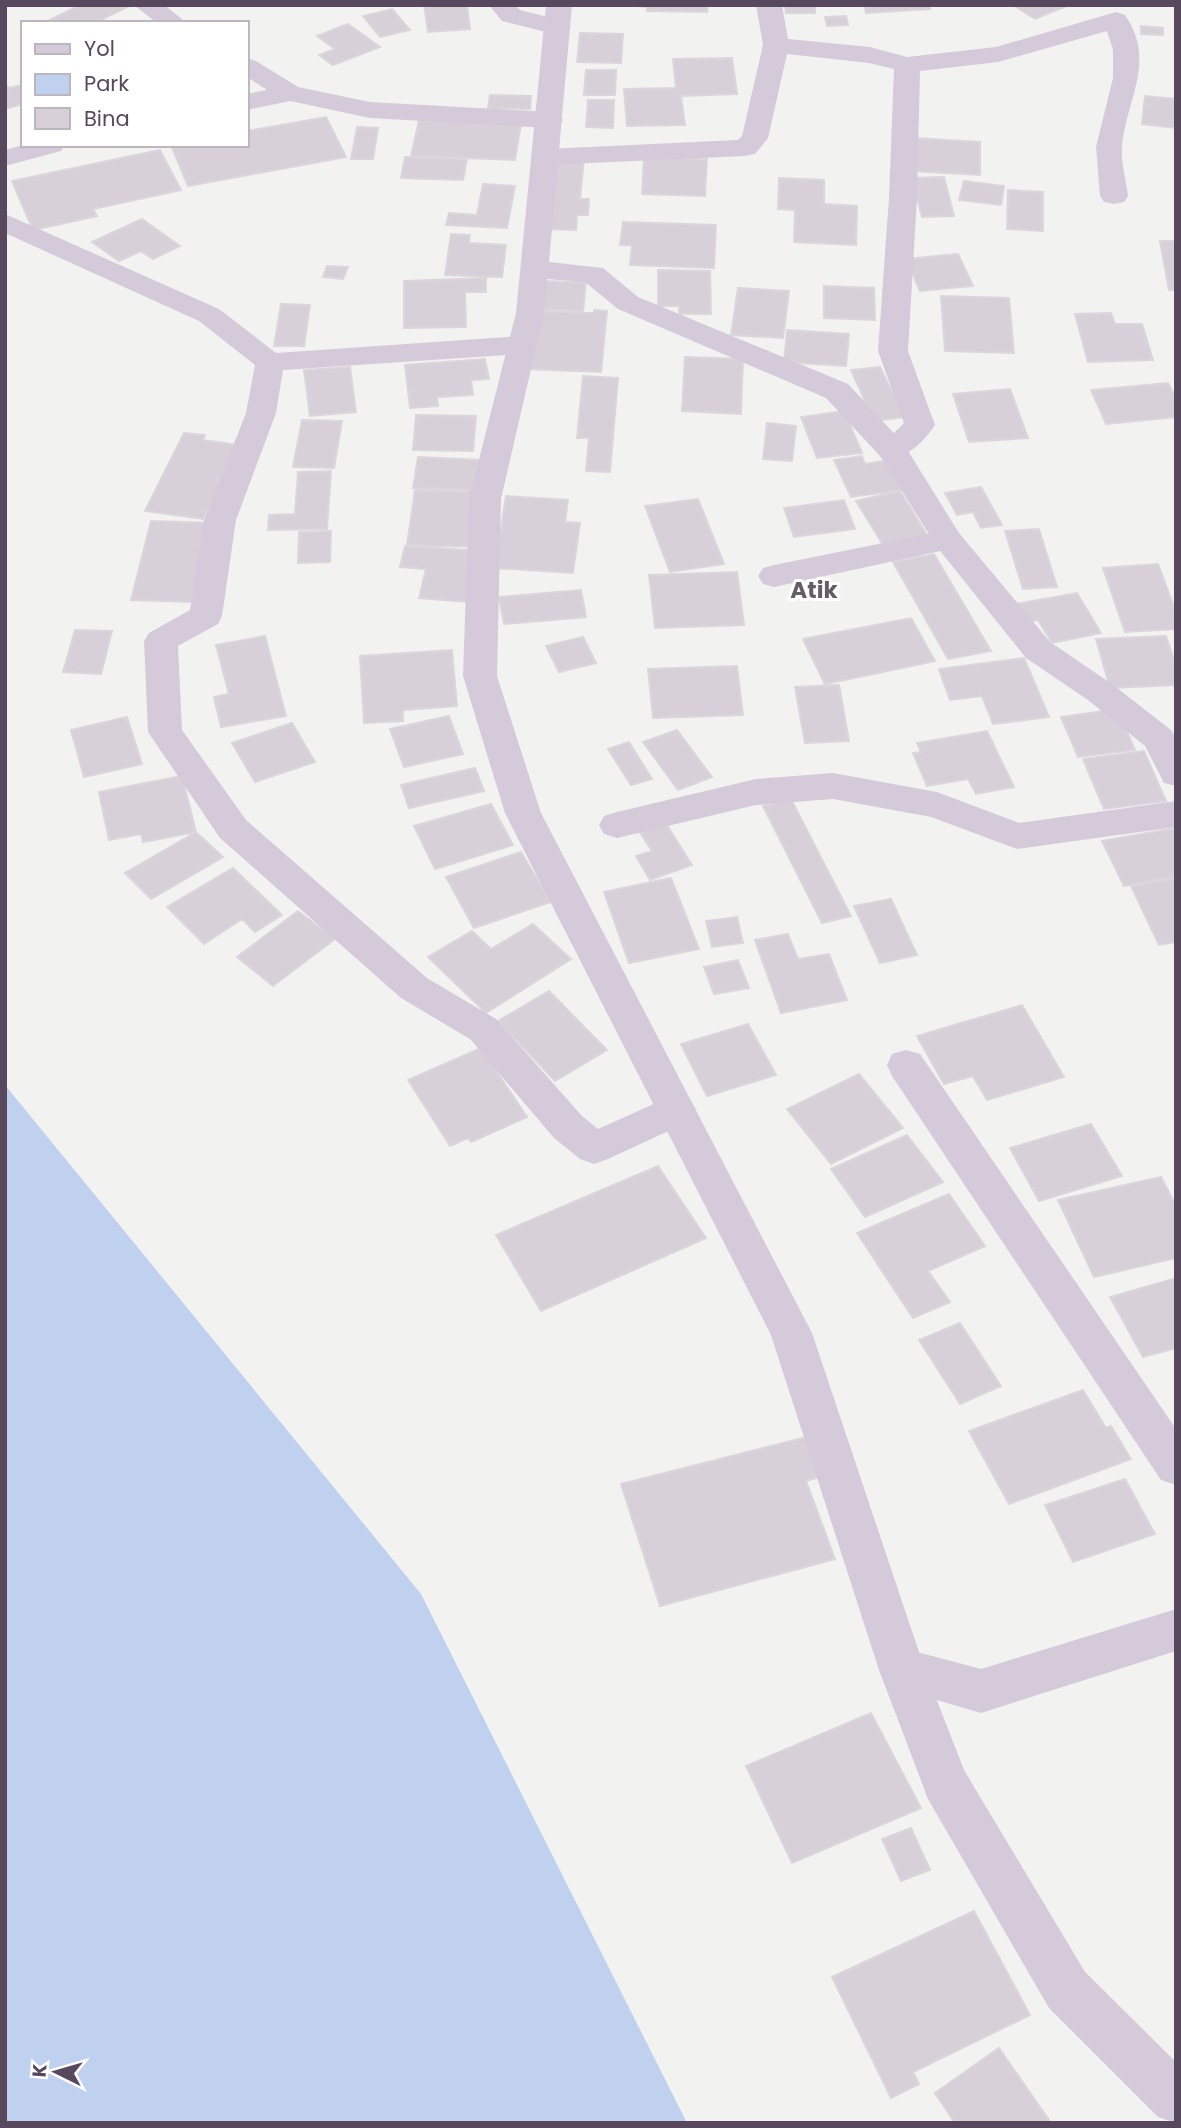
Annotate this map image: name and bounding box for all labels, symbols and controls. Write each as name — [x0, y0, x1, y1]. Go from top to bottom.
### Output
legend — [21, 21, 248, 147]
text: Yol — [84, 34, 115, 63]
text: Park — [84, 69, 129, 98]
text: Bina — [84, 104, 130, 133]
district label: Atik — [790, 574, 838, 606]
north arrow — [21, 2037, 91, 2107]
text: K — [26, 2063, 54, 2078]

